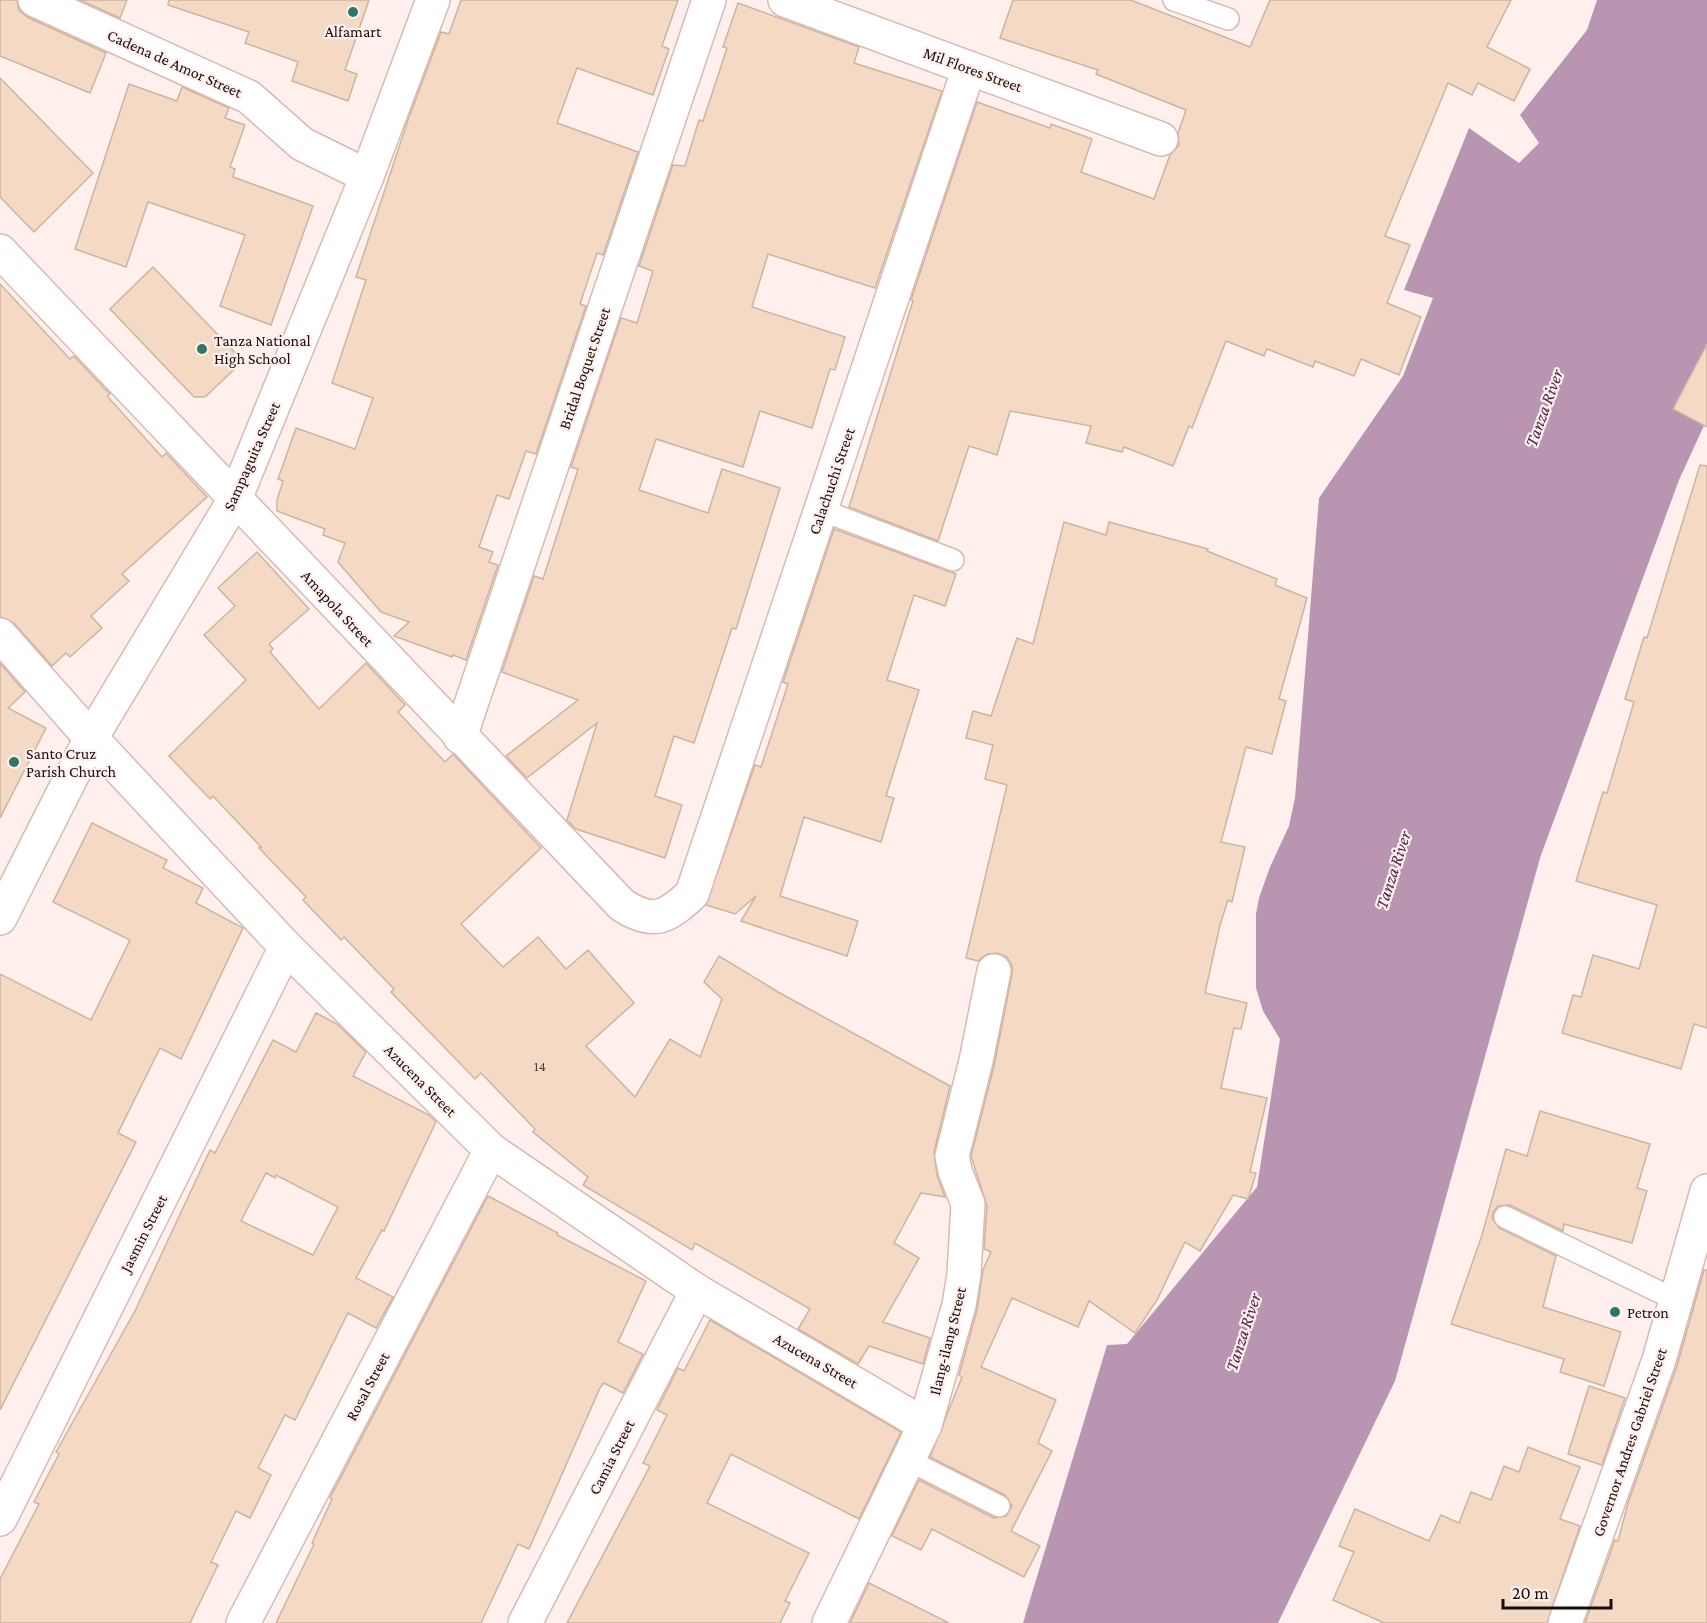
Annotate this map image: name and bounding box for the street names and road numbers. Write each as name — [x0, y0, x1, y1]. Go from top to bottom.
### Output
street label: Cadena de Amor Street — [105, 26, 245, 101]
street label: Mil Flores Street — [921, 44, 1025, 95]
street label: Bridal Boquet Street — [556, 304, 614, 432]
street label: Sampaguita Street — [220, 399, 284, 514]
street label: Calachuchi Street — [805, 425, 858, 537]
street label: Amapola Street — [297, 567, 378, 651]
street label: Azucena Street — [381, 1041, 461, 1120]
street label: Jasmin Street — [116, 1191, 171, 1277]
street label: Ilang-ilang Street — [926, 1284, 970, 1397]
street label: Azucena Street — [771, 1329, 862, 1392]
street label: Governor Andres Gabriel Street — [1589, 1345, 1670, 1539]
street label: Rosal Street — [342, 1349, 393, 1423]
street label: Camia Street — [585, 1416, 638, 1497]

